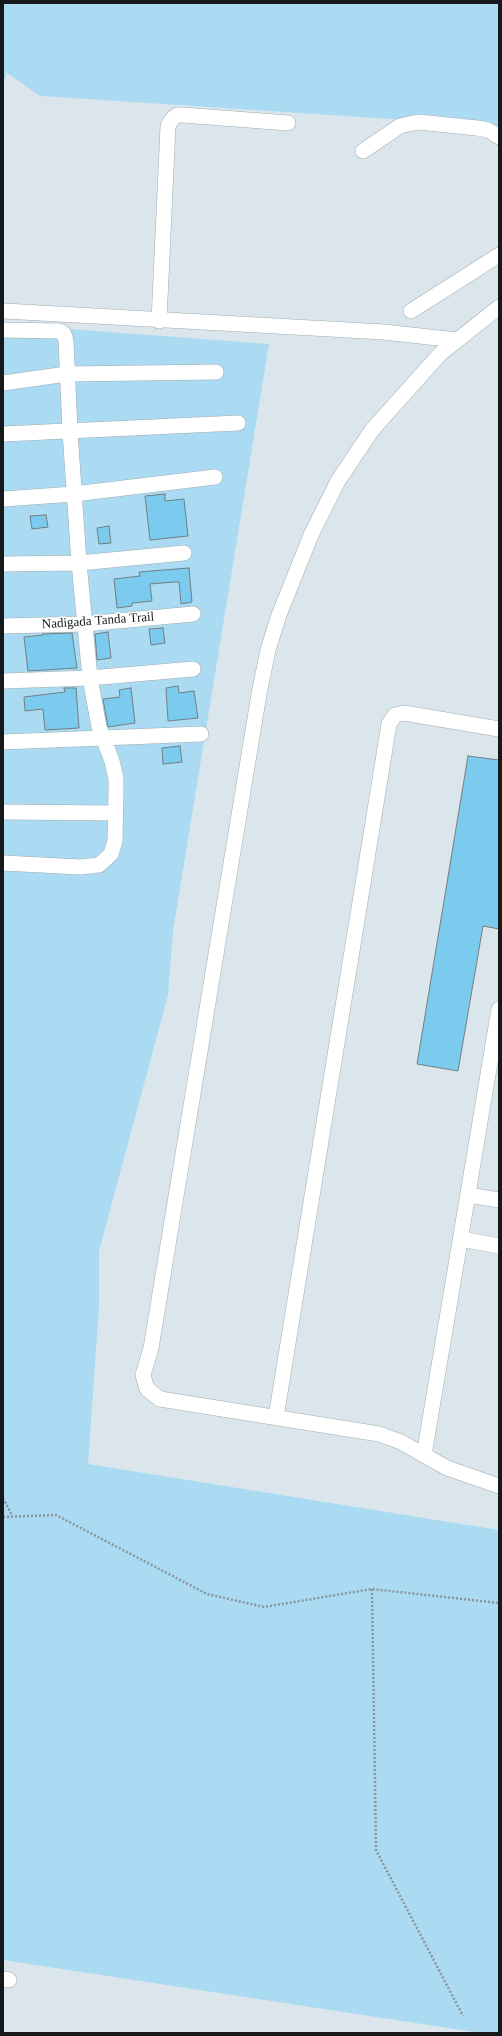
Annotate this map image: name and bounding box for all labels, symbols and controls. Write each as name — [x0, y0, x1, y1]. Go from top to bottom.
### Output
street label: Nadigada Tanda Trail — [41, 609, 155, 633]

